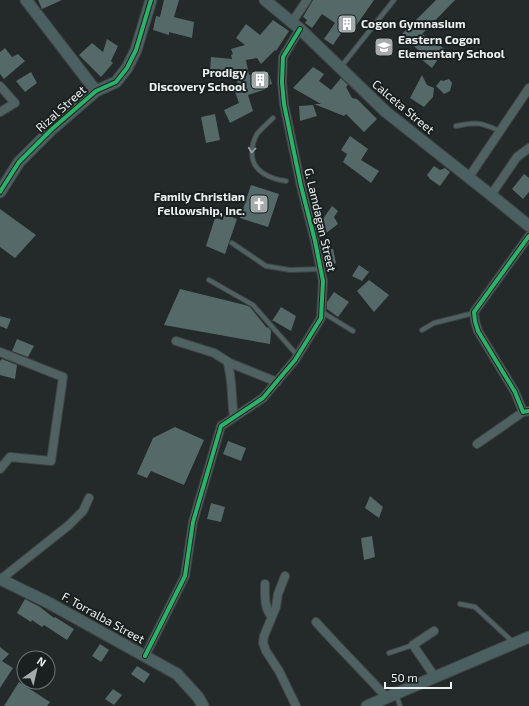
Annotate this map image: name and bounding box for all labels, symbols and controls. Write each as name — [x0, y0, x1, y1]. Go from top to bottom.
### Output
building icon: Cogon Gymnasium — [336, 13, 358, 35]
place label: Cogon Gymnasium — [361, 16, 466, 31]
place label: Eastern Cogon Elementary School — [398, 32, 505, 61]
school or university icon: Eastern Cogon Elementary School — [373, 36, 395, 58]
place label: Prodigy Discovery School — [149, 65, 246, 94]
building icon: Prodigy Discovery School — [249, 69, 271, 91]
street label: Calceta Street — [370, 76, 438, 136]
street label: Rizal Street — [32, 82, 89, 134]
one-way arrow — [248, 147, 257, 153]
street label: G. Lamdagan Street — [302, 167, 340, 273]
place label: Family Christian Fellowship, Inc. — [154, 189, 245, 217]
church icon: Family Christian Fellowship, Inc. — [248, 193, 270, 215]
street label: F. Torralba Street — [60, 589, 148, 646]
north arrow — [16, 650, 56, 690]
text: N — [35, 654, 49, 669]
scale bar — [385, 664, 451, 690]
text: 50 m — [391, 670, 418, 684]

